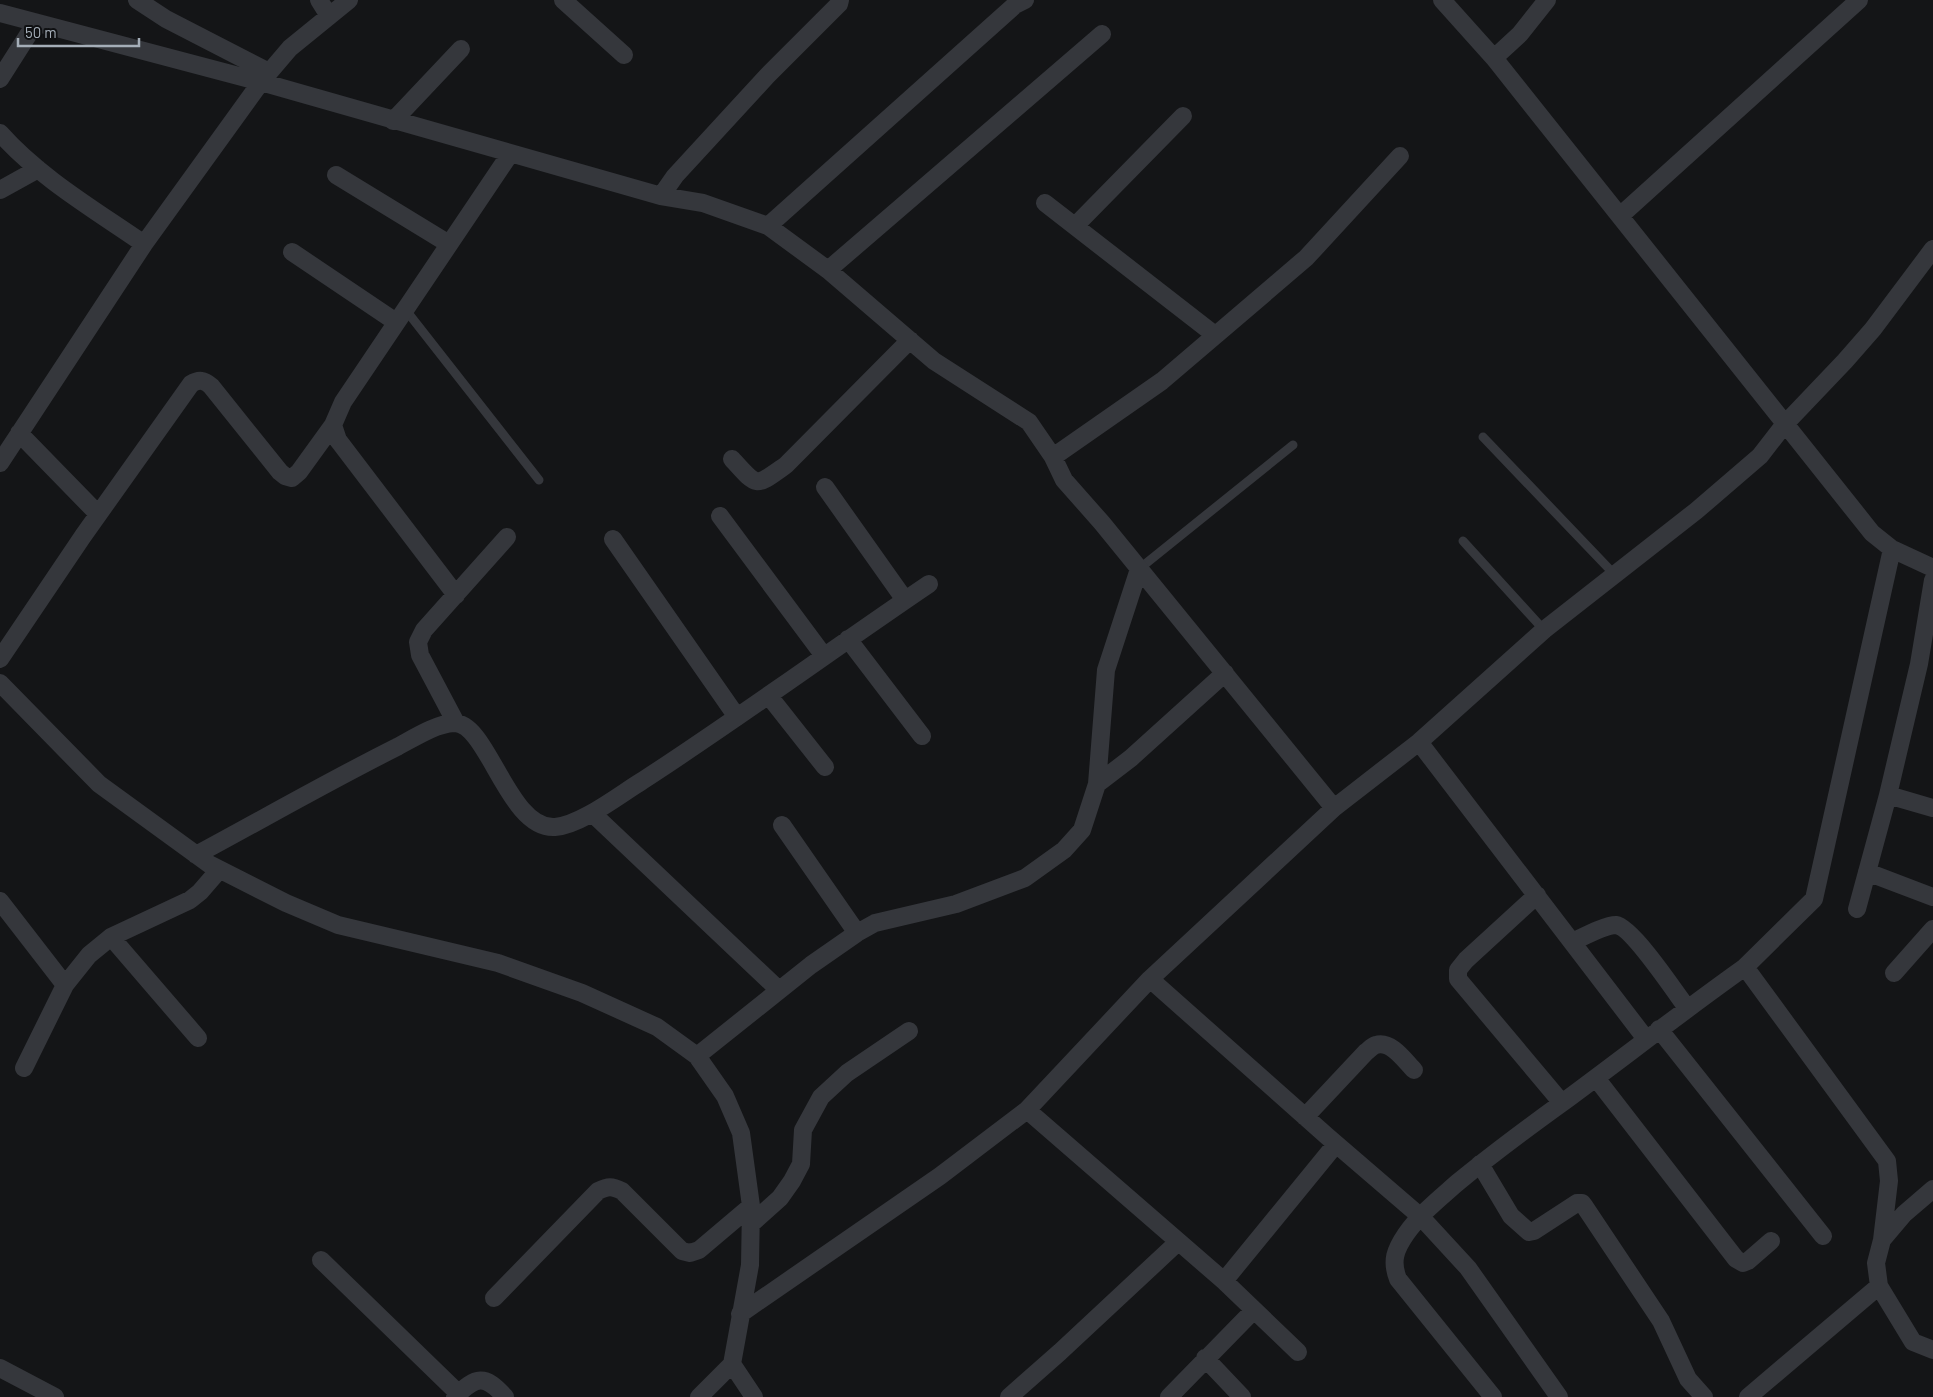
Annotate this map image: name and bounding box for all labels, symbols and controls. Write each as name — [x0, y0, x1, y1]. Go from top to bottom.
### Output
scale bar — [18, 15, 139, 47]
text: 50 m — [25, 23, 57, 41]

